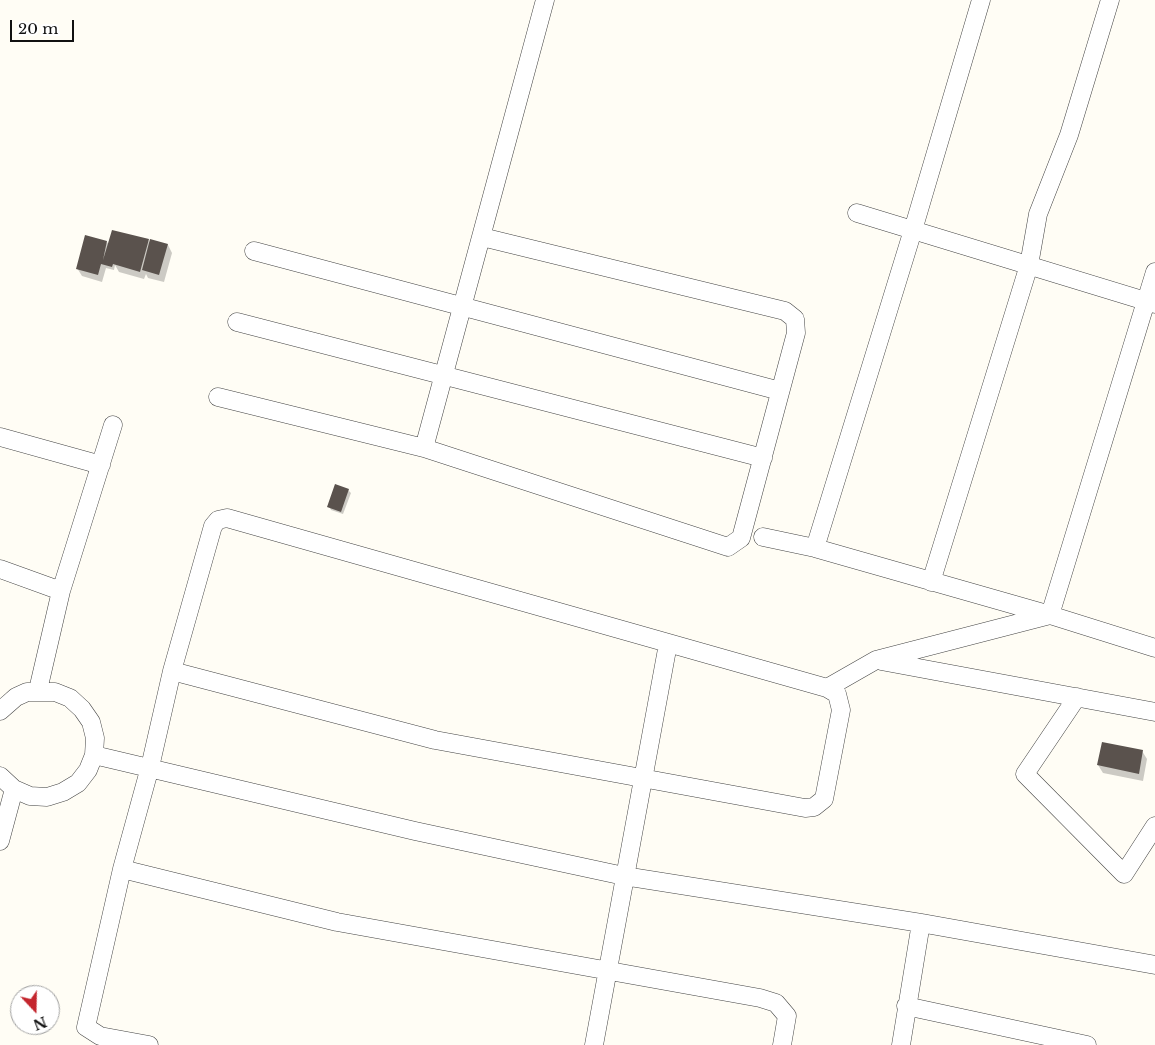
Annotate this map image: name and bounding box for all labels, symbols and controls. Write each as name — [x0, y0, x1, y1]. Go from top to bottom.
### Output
scale bar — [12, 10, 76, 42]
text: 20 m — [18, 19, 58, 38]
north arrow — [10, 985, 60, 1035]
text: N — [31, 1012, 49, 1034]

